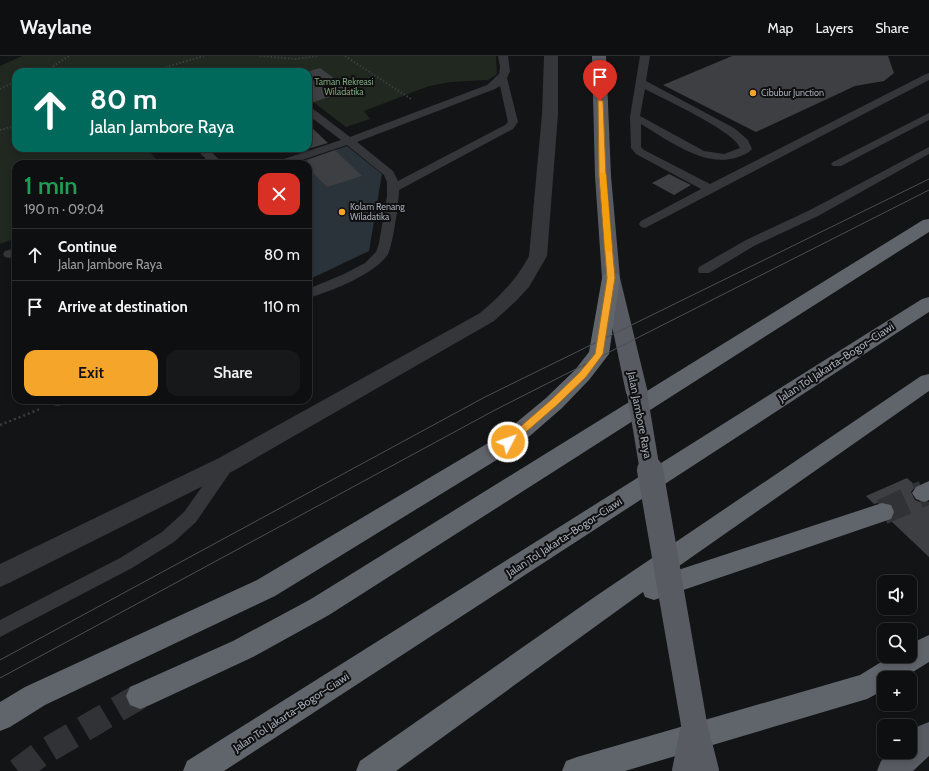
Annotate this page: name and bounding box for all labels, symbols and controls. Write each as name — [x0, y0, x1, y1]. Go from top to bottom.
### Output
text: Waylane — [20, 16, 92, 39]
text: Map — [768, 19, 793, 37]
text: Layers — [815, 19, 853, 37]
text: Share — [875, 19, 909, 37]
pin — [583, 60, 617, 101]
icon: arrive — [589, 66, 611, 88]
park label: Taman Rekreasi Wiladatika — [314, 76, 374, 97]
text: 80 m — [90, 82, 157, 116]
icon: ahead — [24, 84, 76, 136]
place label: Cibubur Junction — [761, 87, 824, 98]
marker: Cibubur Junction — [748, 88, 758, 98]
text: Jalan Jambore Raya — [90, 116, 234, 138]
text: 1 min — [24, 171, 78, 200]
button: close — [258, 173, 300, 215]
text: 190 m · 09:04 — [24, 201, 104, 217]
place label: Kolam Renang Wiladatika — [350, 201, 405, 222]
marker: Kolam Renang Wiladatika — [337, 207, 347, 217]
text: Continue — [58, 238, 117, 256]
icon: ahead — [24, 244, 46, 266]
text: 80 m — [264, 246, 300, 264]
text: Jalan Jambore Raya — [58, 256, 162, 272]
icon: arrive — [24, 296, 46, 318]
text: Arrive at destination — [58, 298, 188, 316]
text: 110 m — [263, 298, 300, 316]
street label: Jalan Tol Jakarta–Bogor–Ciawi — [775, 319, 897, 405]
button: Exit — [24, 350, 158, 396]
button: Share — [166, 350, 300, 396]
street label: Jalan Jambore Raya — [625, 369, 655, 460]
position arrow — [487, 421, 529, 463]
street label: Jalan Tol Jakarta–Bogor–Ciawi — [503, 494, 625, 580]
map controls — [877, 575, 917, 759]
button: sound — [877, 575, 917, 615]
button: search — [877, 623, 917, 663]
street label: Jalan Tol Jakarta–Bogor–Ciawi — [230, 669, 352, 755]
button: + — [877, 671, 917, 711]
button: − — [877, 719, 917, 759]

